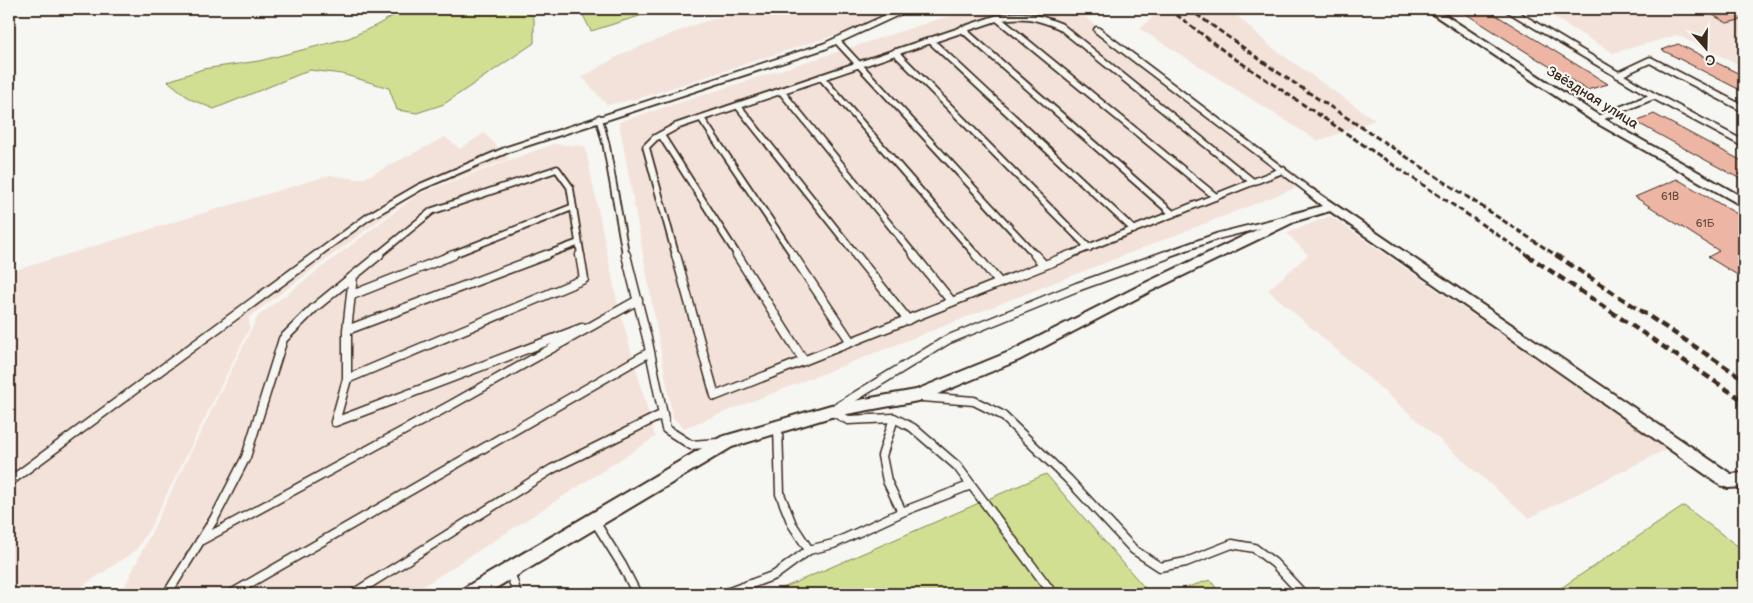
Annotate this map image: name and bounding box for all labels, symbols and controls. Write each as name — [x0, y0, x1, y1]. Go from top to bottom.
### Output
north arrow — [1680, 22, 1730, 72]
text: С — [1703, 50, 1718, 69]
street label: Звёздная улица — [1544, 62, 1642, 133]
house number: 61В — [1661, 190, 1679, 203]
house number: 61Б — [1696, 217, 1715, 230]

